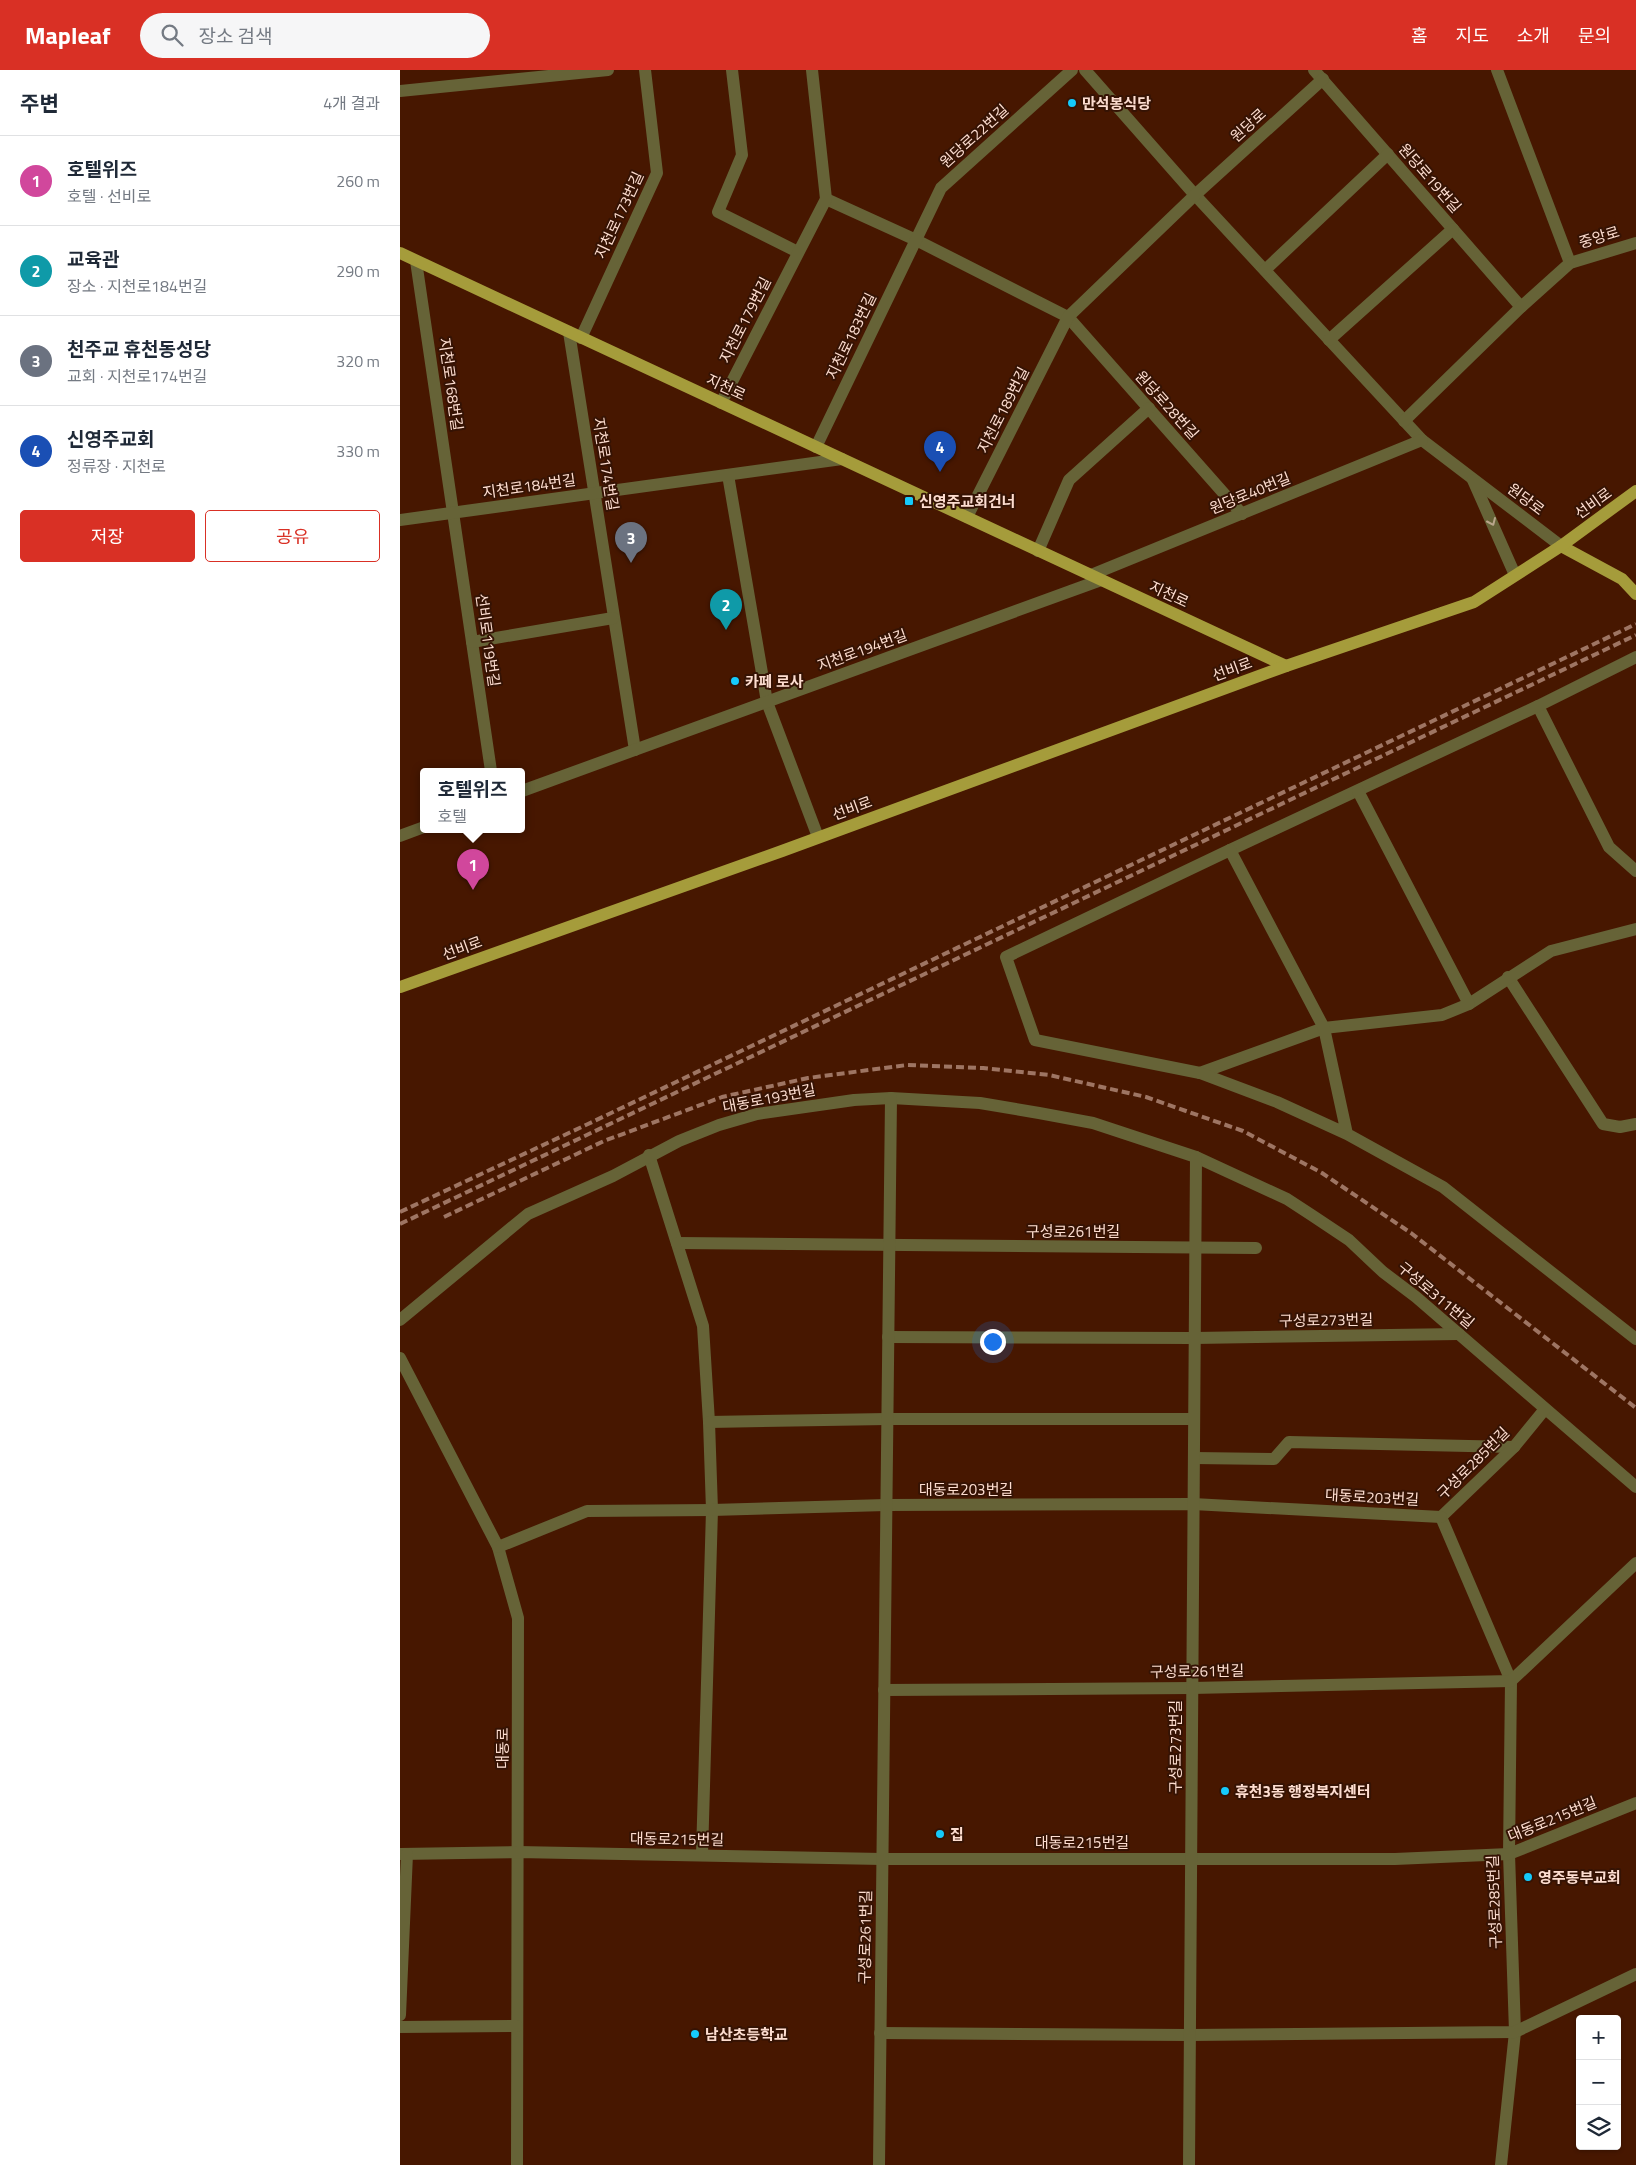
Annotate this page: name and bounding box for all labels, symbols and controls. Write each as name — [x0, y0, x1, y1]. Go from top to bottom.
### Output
search box — [140, 13, 490, 58]
text: Mapleaf — [25, 17, 110, 53]
icon: search — [158, 21, 186, 49]
text: 장소 검색 — [198, 21, 273, 50]
text: 홈 — [1411, 22, 1428, 49]
text: 지도 — [1456, 22, 1489, 49]
text: 소개 — [1517, 22, 1550, 49]
text: 문의 — [1578, 22, 1611, 49]
text: 주변 — [20, 87, 59, 119]
text: 4개 결과 — [323, 91, 380, 115]
place label: 만석봉식당 — [1082, 92, 1151, 115]
marker: 만석봉식당 — [1066, 97, 1078, 109]
street label: 원당로22번길 — [934, 99, 1014, 173]
street label: 원당로 — [1225, 103, 1271, 147]
street label: 원당로19번길 — [1393, 138, 1467, 218]
text: 호텔위즈 — [67, 154, 137, 183]
street label: 지천로173번길 — [589, 167, 649, 263]
text: 1 — [32, 169, 40, 193]
text: 260 m — [336, 169, 380, 193]
text: 호텔 · 선비로 — [67, 184, 151, 208]
street label: 중앙로 — [1576, 220, 1622, 254]
text: 교육관 — [67, 244, 119, 273]
text: 2 — [32, 259, 40, 283]
text: 290 m — [336, 259, 380, 283]
street label: 지천로179번길 — [713, 273, 777, 367]
text: 장소 · 지천로184번길 — [67, 274, 207, 298]
street label: 지천로183번길 — [820, 289, 882, 383]
text: 천주교 휴천동성당 — [67, 334, 211, 363]
street label: 지천로168번길 — [433, 336, 469, 432]
text: 3 — [32, 349, 40, 373]
text: 320 m — [336, 349, 380, 373]
street label: 지천로189번길 — [971, 363, 1035, 457]
text: 교회 · 지천로174번길 — [67, 364, 207, 388]
street label: 원당로28번길 — [1130, 365, 1204, 445]
street label: 지천로 — [702, 368, 750, 406]
street label: 지천로174번길 — [587, 416, 625, 512]
text: 신영주교회 — [67, 424, 154, 453]
pin: 4 — [924, 431, 956, 472]
text: 4 — [32, 439, 40, 463]
text: 330 m — [336, 439, 380, 463]
text: 정류장 · 지천로 — [67, 454, 166, 478]
street label: 원당로40번길 — [1206, 466, 1294, 520]
street label: 지천로184번길 — [481, 468, 577, 504]
street label: 원당로 — [1503, 477, 1549, 521]
street label: 선비로 — [1569, 482, 1617, 524]
place label: 신영주교회건너 — [919, 490, 1016, 513]
marker: 신영주교회건너 — [903, 495, 915, 507]
button: 저장 — [20, 510, 195, 562]
button: 공유 — [205, 510, 380, 562]
one-way arrow — [1485, 517, 1495, 526]
pin: 3 — [615, 522, 647, 563]
street label: 지천로 — [1145, 575, 1193, 613]
pin: 2 — [710, 589, 742, 630]
street label: 선비로119번길 — [470, 592, 506, 688]
street label: 지천로194번길 — [814, 623, 910, 677]
street label: 선비로 — [1209, 651, 1255, 687]
place label: 카페 로사 — [745, 670, 804, 693]
marker: 카페 로사 — [729, 675, 741, 687]
popup — [420, 768, 525, 833]
text: 호텔위즈 — [438, 774, 507, 803]
street label: 선비로 — [829, 790, 875, 826]
text: 호텔 — [438, 804, 467, 828]
pin: 1 — [457, 849, 489, 890]
street label: 선비로 — [439, 930, 485, 966]
street label: 대동로193번길 — [721, 1078, 817, 1118]
street label: 구성로261번길 — [1026, 1220, 1120, 1243]
street label: 구성로311번길 — [1393, 1256, 1479, 1334]
street label: 구성로273번길 — [1279, 1308, 1373, 1332]
your location — [980, 1329, 1006, 1355]
street label: 구성로285번길 — [1432, 1422, 1514, 1504]
street label: 대동로203번길 — [919, 1478, 1013, 1501]
street label: 대동로203번길 — [1324, 1483, 1420, 1511]
street label: 구성로261번길 — [1150, 1659, 1244, 1683]
street label: 구성로273번길 — [1164, 1700, 1187, 1794]
street label: 대동로 — [491, 1727, 514, 1769]
place label: 휴천3동 행정복지센터 — [1235, 1780, 1371, 1803]
marker: 휴천3동 행정복지센터 — [1219, 1785, 1231, 1797]
street label: 대동로215번길 — [1504, 1791, 1600, 1847]
place label: 집 — [950, 1823, 964, 1846]
street label: 대동로215번길 — [630, 1827, 724, 1851]
marker: 집 — [934, 1828, 946, 1840]
street label: 대동로215번길 — [1035, 1831, 1129, 1854]
street label: 구성로285번길 — [1481, 1855, 1507, 1949]
place label: 영주동부교회 — [1538, 1866, 1621, 1889]
marker: 영주동부교회 — [1522, 1871, 1534, 1883]
street label: 구성로261번길 — [853, 1890, 877, 1984]
map controls — [1576, 2015, 1621, 2150]
button: + — [1576, 2015, 1621, 2060]
place label: 남산초등학교 — [705, 2023, 788, 2046]
marker: 남산초등학교 — [689, 2028, 701, 2040]
button: − — [1576, 2060, 1621, 2105]
button: layers — [1576, 2105, 1621, 2150]

